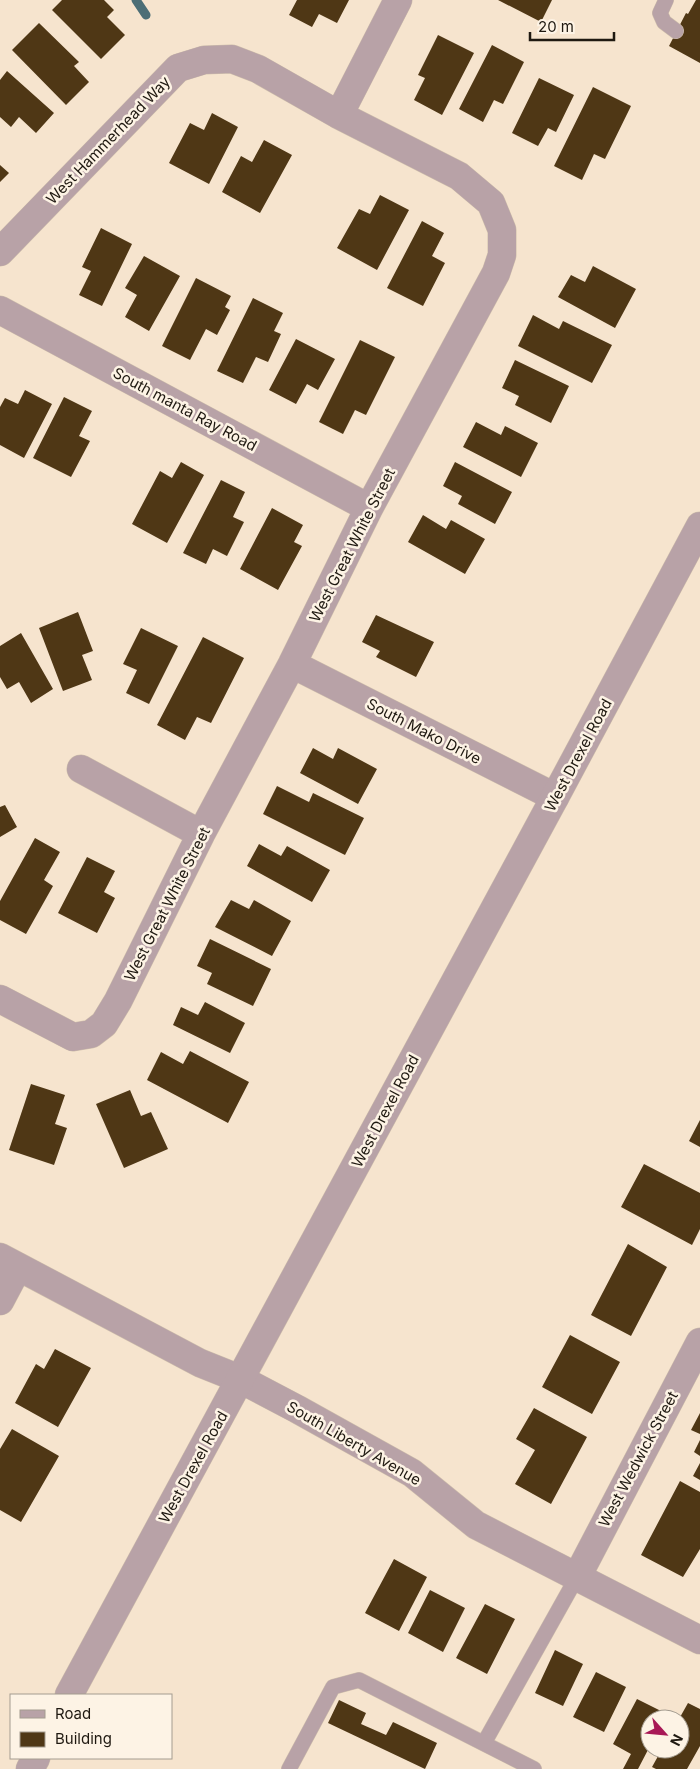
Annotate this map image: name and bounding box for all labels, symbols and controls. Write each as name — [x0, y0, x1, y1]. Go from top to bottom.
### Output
scale bar — [530, 10, 614, 42]
text: 20 m — [538, 17, 574, 36]
street label: West Hammerhead Way — [42, 72, 174, 208]
street label: South manta Ray Road — [110, 363, 260, 455]
street label: West Great White Street — [305, 465, 399, 625]
street label: South Mako Drive — [364, 694, 484, 768]
street label: West Drexel Road — [540, 695, 616, 815]
street label: West Great White Street — [120, 824, 214, 984]
street label: West Drexel Road — [347, 1051, 423, 1171]
street label: West Wedwick Street — [594, 1388, 682, 1530]
street label: South Liberty Avenue — [283, 1397, 425, 1489]
street label: West Drexel Road — [154, 1408, 232, 1526]
legend — [10, 1694, 172, 1759]
text: Road — [55, 1704, 91, 1723]
north arrow — [640, 1709, 690, 1759]
text: Building — [55, 1729, 112, 1748]
text: N — [667, 1732, 687, 1749]

